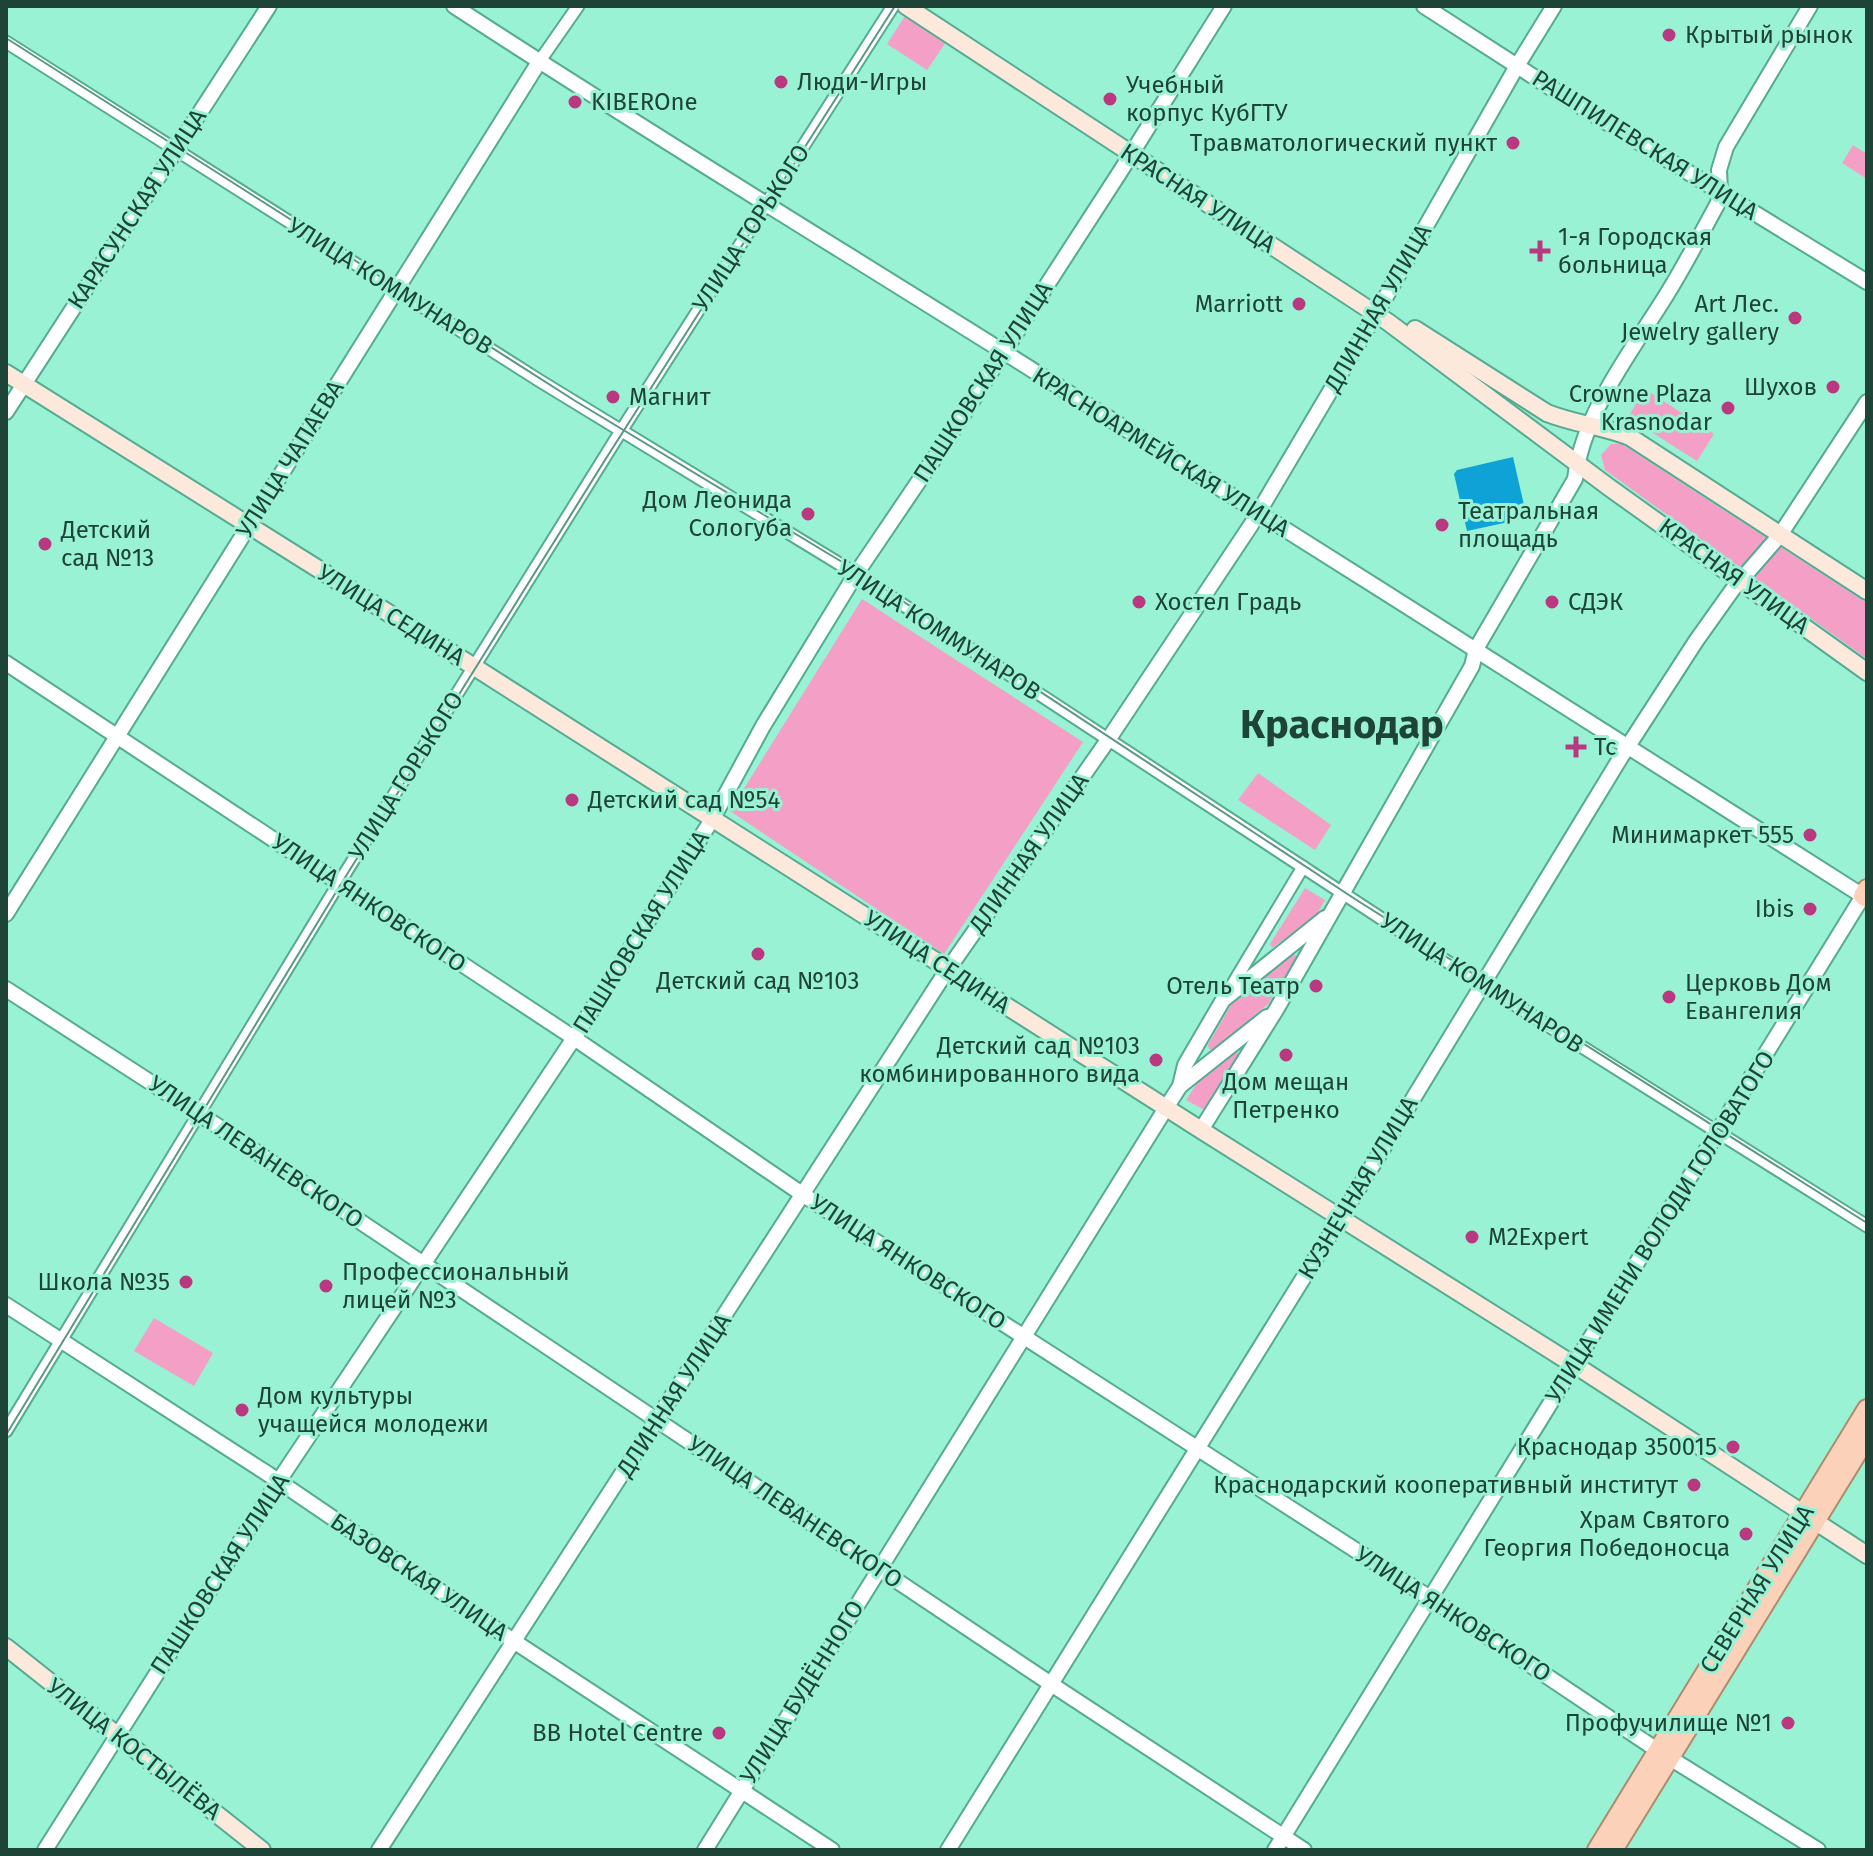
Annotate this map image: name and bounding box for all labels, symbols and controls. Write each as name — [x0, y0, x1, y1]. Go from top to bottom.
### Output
place label: Крытый рынок — [1685, 21, 1853, 49]
marker: Крытый рынок — [1660, 26, 1678, 44]
street label: РАШПИЛЕВСКАЯ УЛИЦА — [1527, 64, 1763, 226]
place label: Люди-Игры — [797, 68, 927, 96]
place label: Учебный корпус КубГТУ — [1126, 71, 1288, 127]
marker: Люди-Игры — [772, 73, 790, 91]
place label: KIBEROne — [591, 88, 698, 116]
marker: Учебный корпус КубГТУ — [1101, 90, 1119, 108]
marker: KIBEROne — [566, 93, 584, 111]
street label: КАРАСУНСКАЯ УЛИЦА — [62, 103, 212, 314]
place label: Травматологический пункт — [1190, 129, 1497, 157]
marker: Травматологический пункт — [1504, 134, 1522, 152]
street label: КРАСНАЯ УЛИЦА — [1115, 138, 1281, 259]
street label: УЛИЦА ГОРЬКОГО — [687, 139, 815, 317]
street label: УЛИЦА КОММУНАРОВ — [282, 211, 498, 361]
street label: ДЛИННАЯ УЛИЦА — [1318, 219, 1437, 397]
place label: 1-я Городская больница — [1558, 223, 1712, 279]
marker: 1-я Городская больница — [1529, 240, 1551, 262]
street label: ПАШКОВСКАЯ УЛИЦА — [908, 276, 1059, 488]
place label: Marriott — [1195, 290, 1283, 318]
place label: Art Лес. Jewelry gallery — [1621, 290, 1779, 346]
marker: Marriott — [1290, 295, 1308, 313]
marker: Art Лес. Jewelry gallery — [1786, 309, 1804, 327]
street label: КРАСНОАРМЕЙСКАЯ УЛИЦА — [1027, 361, 1295, 543]
place label: Шухов — [1744, 373, 1817, 401]
street label: УЛИЦА ЧАПАЕВА — [230, 375, 350, 543]
marker: Шухов — [1824, 378, 1842, 396]
place label: Crowne Plaza Krasnodar — [1569, 380, 1713, 436]
place label: Магнит — [629, 383, 711, 411]
marker: Магнит — [604, 388, 622, 406]
marker: Crowne Plaza Krasnodar — [1719, 399, 1737, 417]
place label: Дом Леонида Сологуба — [642, 486, 792, 542]
place label: Театральная площадь — [1458, 497, 1599, 553]
marker: Дом Леонида Сологуба — [799, 505, 817, 523]
street label: КРАСНАЯ УЛИЦА — [1653, 512, 1815, 640]
place label: Детский сад №13 — [60, 516, 154, 572]
marker: Театральная площадь — [1433, 516, 1451, 534]
marker: Детский сад №13 — [36, 535, 54, 553]
street label: УЛИЦА КОММУНАРОВ — [832, 554, 1046, 706]
street label: УЛИЦА СЕДИНА — [312, 559, 470, 672]
place label: Хостел Градь — [1155, 588, 1301, 616]
place label: СДЭК — [1568, 588, 1623, 616]
marker: Хостел Градь — [1130, 593, 1148, 611]
marker: СДЭК — [1543, 593, 1561, 611]
street label: УЛИЦА ГОРЬКОГО — [343, 687, 469, 865]
district label: Краснодар — [1240, 701, 1444, 749]
place label: Тс — [1594, 733, 1617, 761]
marker: Тс — [1565, 736, 1587, 758]
street label: ДЛИННАЯ УЛИЦА — [963, 768, 1095, 939]
place label: Детский сад №54 — [587, 786, 780, 814]
marker: Детский сад №54 — [563, 791, 581, 809]
place label: Минимаркет 555 — [1611, 821, 1794, 849]
street label: ПАШКОВСКАЯ УЛИЦА — [567, 825, 715, 1039]
marker: Минимаркет 555 — [1801, 826, 1819, 844]
street label: УЛИЦА ЯНКОВСКОГО — [267, 828, 471, 978]
place label: Ibis — [1755, 895, 1794, 923]
marker: Ibis — [1801, 900, 1819, 918]
street label: УЛИЦА СЕДИНА — [859, 904, 1015, 1020]
street label: УЛИЦА КОММУНАРОВ — [1375, 907, 1589, 1059]
marker: Детский сад №103 — [749, 945, 767, 963]
place label: Детский сад №103 — [656, 967, 859, 995]
place label: Церковь Дом Евангелия — [1685, 969, 1832, 1025]
place label: Отель Театр — [1166, 972, 1300, 1000]
marker: Отель Театр — [1307, 977, 1325, 995]
marker: Церковь Дом Евангелия — [1660, 988, 1678, 1006]
place label: Детский сад №103 комбинированного вида — [859, 1032, 1140, 1088]
marker: Дом мещан Петренко — [1277, 1046, 1295, 1064]
street label: УЛИЦА ИМЕНИ ВОЛОДИ ГОЛОВАТОГО — [1540, 1046, 1780, 1408]
marker: Детский сад №103 комбинированного вида — [1147, 1051, 1165, 1069]
place label: Дом мещан Петренко — [1222, 1068, 1349, 1124]
street label: УЛИЦА ЛЕВАНЕВСКОГО — [143, 1070, 369, 1234]
street label: КУЗНЕЧНАЯ УЛИЦА — [1292, 1091, 1424, 1284]
street label: УЛИЦА ЯНКОВСКОГО — [805, 1188, 1011, 1336]
place label: M2Expert — [1488, 1223, 1589, 1251]
marker: M2Expert — [1463, 1228, 1481, 1246]
place label: Профессиональный лицей №3 — [342, 1258, 570, 1314]
place label: Школа №35 — [38, 1268, 170, 1296]
marker: Школа №35 — [177, 1273, 195, 1291]
marker: Профессиональный лицей №3 — [317, 1277, 335, 1295]
street label: ДЛИННАЯ УЛИЦА — [610, 1308, 737, 1483]
place label: Дом культуры учащейся молодежи — [257, 1382, 489, 1438]
marker: Дом культуры учащейся молодежи — [233, 1401, 251, 1419]
street label: УЛИЦА ЛЕВАНЕВСКОГО — [682, 1430, 908, 1594]
place label: Краснодар 350015 — [1517, 1433, 1717, 1461]
marker: Краснодар 350015 — [1724, 1438, 1742, 1456]
street label: ПАШКОВСКАЯ УЛИЦА — [145, 1468, 296, 1680]
place label: Краснодарский кооперативный институт — [1213, 1471, 1678, 1499]
marker: Краснодарский кооперативный институт — [1685, 1476, 1703, 1494]
street label: СЕВЕРНАЯ УЛИЦА — [1694, 1500, 1820, 1678]
place label: Храм Святого Георгия Победоносца — [1483, 1506, 1730, 1562]
street label: БАЗОВСКАЯ УЛИЦА — [325, 1507, 513, 1647]
marker: Храм Святого Георгия Победоносца — [1737, 1525, 1755, 1543]
street label: УЛИЦА ЯНКОВСКОГО — [1350, 1540, 1556, 1688]
street label: УЛИЦА БУДЁННОГО — [734, 1595, 870, 1789]
street label: УЛИЦА КОСТЫЛЁВА — [41, 1672, 227, 1826]
place label: Профучилище №1 — [1565, 1709, 1772, 1737]
marker: Профучилище №1 — [1779, 1714, 1797, 1732]
place label: BB Hotel Centre — [532, 1719, 703, 1747]
marker: BB Hotel Centre — [710, 1724, 728, 1742]

